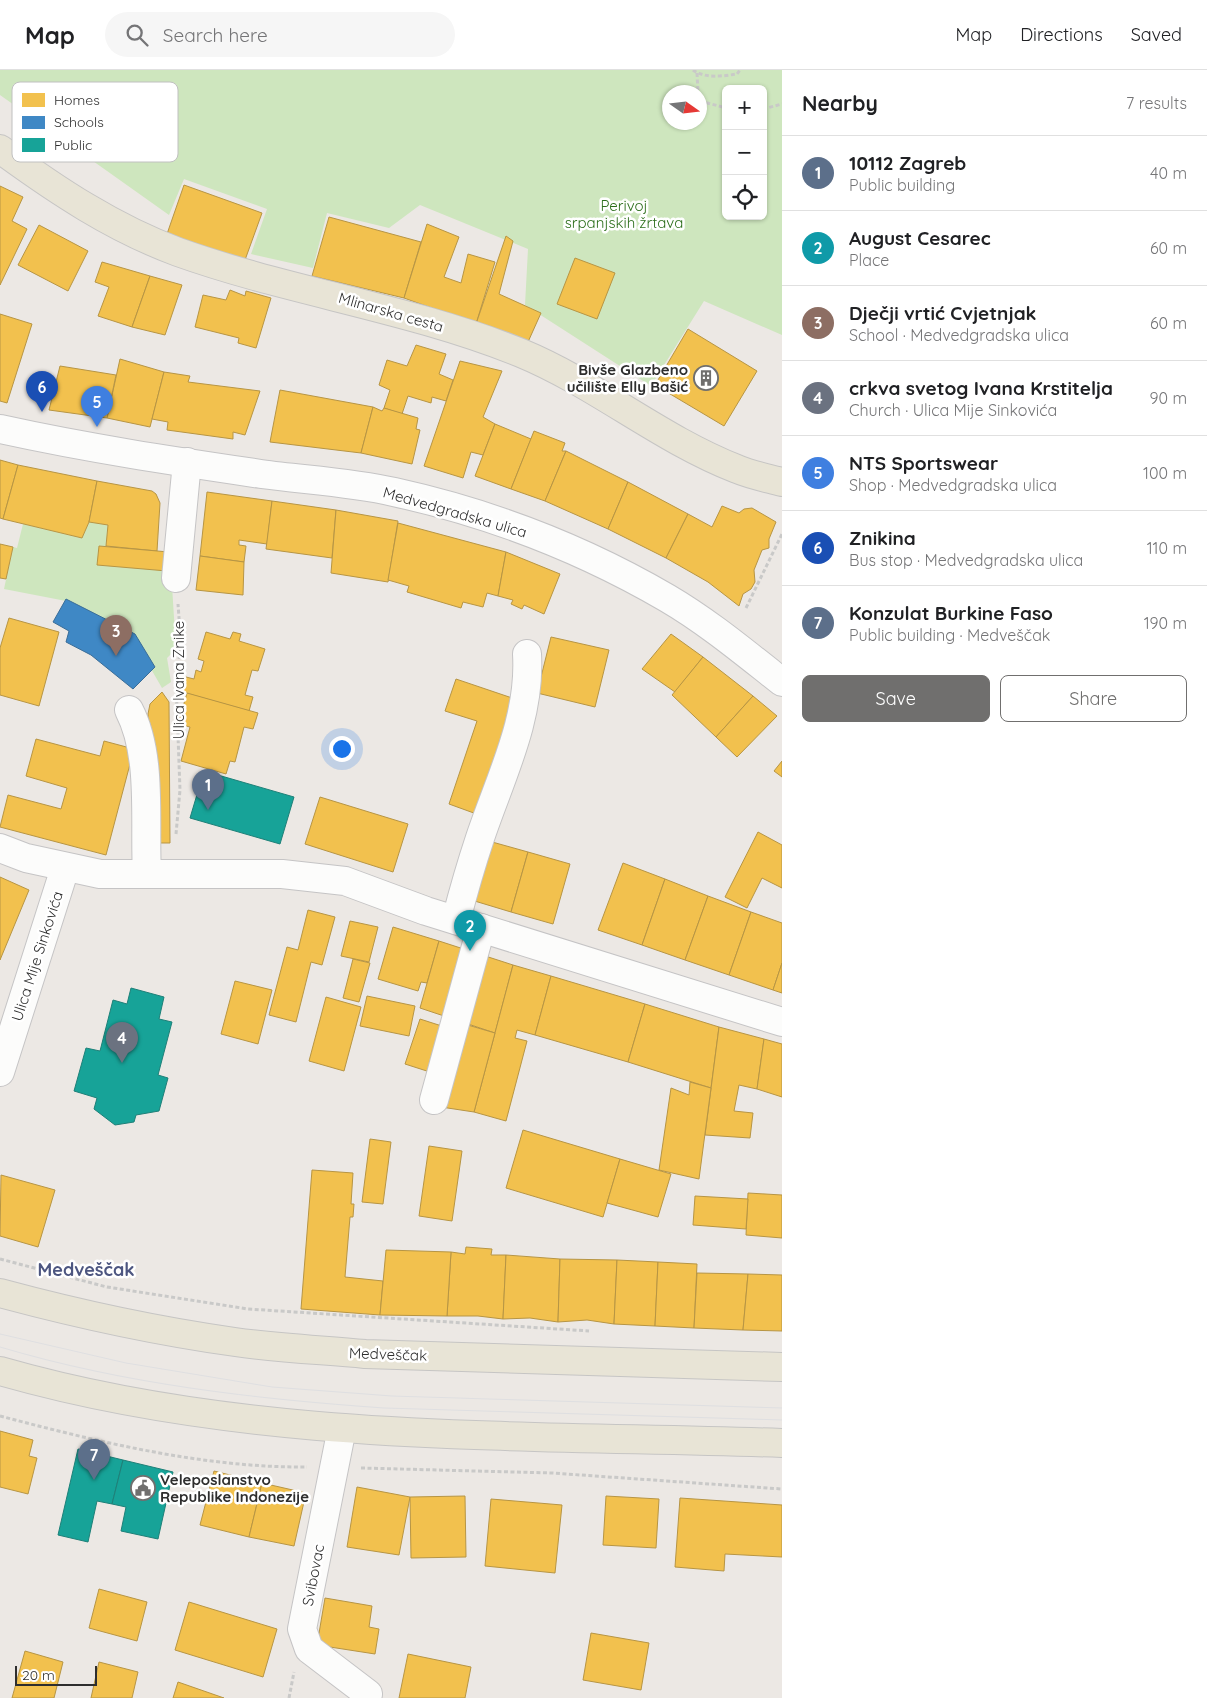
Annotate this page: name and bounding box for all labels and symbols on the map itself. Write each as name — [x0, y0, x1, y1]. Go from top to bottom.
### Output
legend — [12, 82, 178, 162]
north arrow — [662, 85, 707, 130]
text: Homes — [54, 91, 100, 109]
text: Schools — [54, 113, 104, 131]
text: Public — [54, 136, 92, 154]
park label: Perivoj srpanjskih žrtava — [565, 196, 683, 232]
street label: Mlinarska cesta — [336, 288, 446, 336]
place label: Bivše Glazbeno učilište Elly Bašić — [567, 360, 688, 396]
building icon: Bivše Glazbeno učilište Elly Bašić — [693, 365, 719, 391]
pin: 6 — [26, 371, 58, 412]
pin: 5 — [81, 386, 113, 427]
street label: Medvedgradska ulica — [381, 482, 529, 542]
pin: 3 — [100, 615, 132, 656]
street label: Ulica Ivana Znike — [169, 621, 188, 739]
your location — [329, 736, 355, 762]
pin: 1 — [192, 769, 224, 810]
street label: Ulica Mije Sinkovića — [7, 889, 67, 1023]
pin: 2 — [454, 910, 486, 951]
pin: 4 — [106, 1022, 138, 1063]
district label: Medveščak — [38, 1258, 134, 1281]
street label: Medveščak — [349, 1343, 427, 1365]
pin: 7 — [78, 1439, 110, 1480]
place label: Veleposlanstvo Republike Indonezije — [160, 1470, 309, 1506]
public building icon: Veleposlanstvo Republike Indonezije — [130, 1475, 156, 1501]
street label: Svibovac — [298, 1542, 328, 1607]
scale bar — [15, 1663, 98, 1686]

